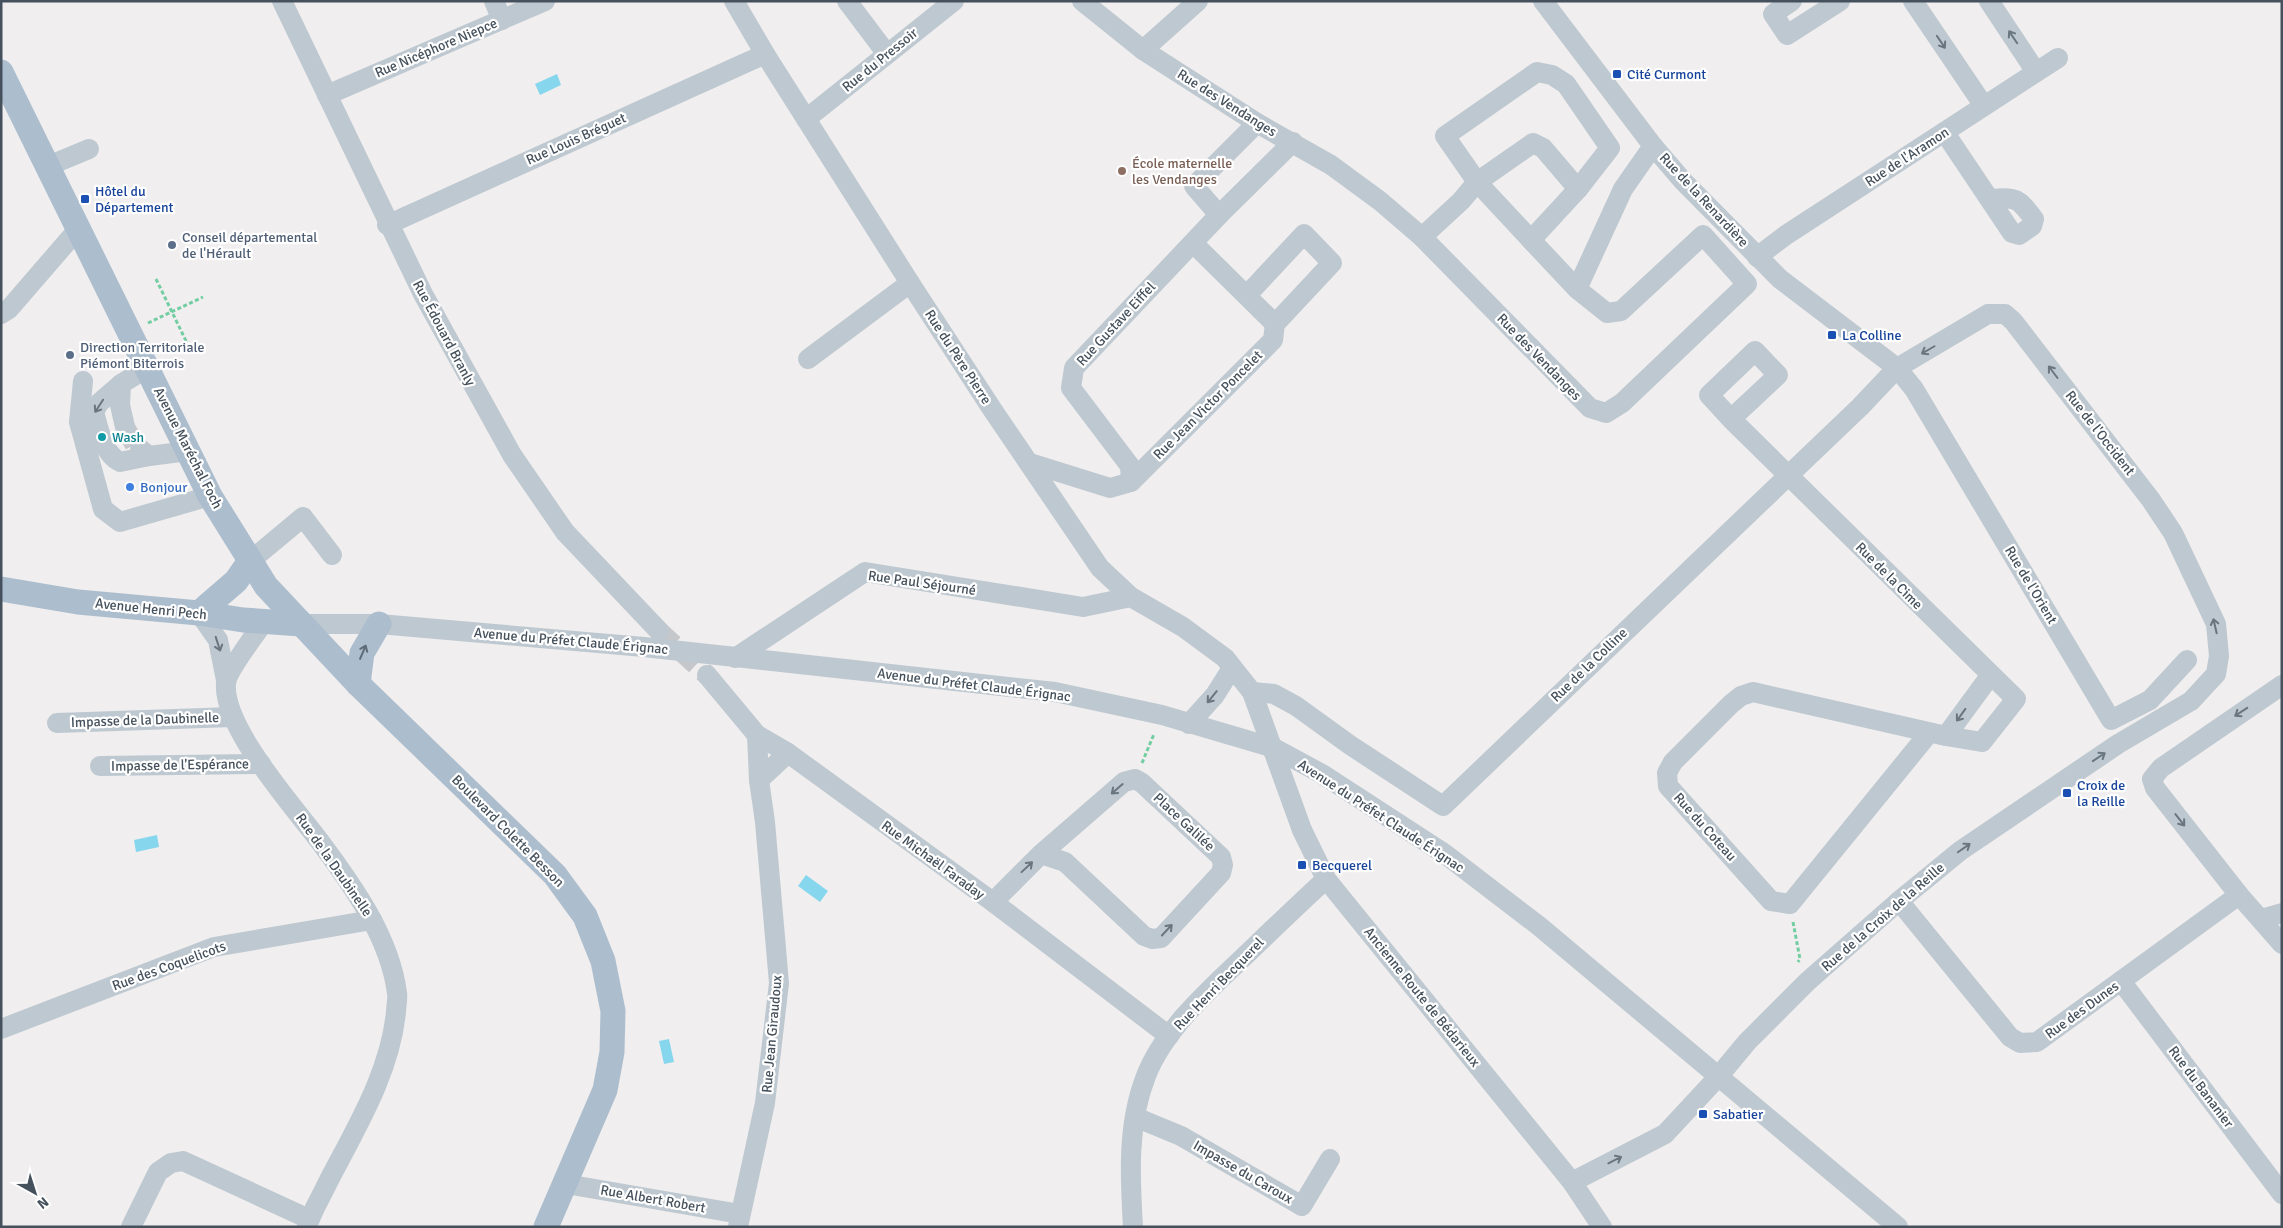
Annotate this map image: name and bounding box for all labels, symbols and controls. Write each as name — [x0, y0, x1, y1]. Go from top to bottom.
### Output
street label: Rue Nicéphore Niepce — [372, 15, 500, 81]
street label: Rue du Pressoir — [839, 24, 922, 96]
one-way arrow — [2008, 30, 2018, 44]
one-way arrow — [1936, 34, 1946, 48]
street label: Rue des Vendanges — [1174, 66, 1280, 140]
place label: Cité Curmont — [1627, 66, 1706, 83]
marker: Cité Curmont — [1611, 68, 1623, 80]
street label: Rue Louis Bréguet — [523, 109, 629, 169]
street label: Rue de l'Aramon — [1862, 124, 1952, 190]
street label: Rue de la Renardière — [1656, 149, 1752, 251]
place label: École maternelle les Vendanges — [1132, 155, 1232, 188]
marker: École maternelle les Vendanges — [1116, 165, 1128, 177]
place label: Hôtel du Département — [95, 183, 174, 216]
marker: Hôtel du Département — [79, 193, 91, 205]
place label: Conseil départemental de l'Hérault — [182, 229, 317, 262]
marker: Conseil départemental de l'Hérault — [166, 239, 178, 251]
street label: Rue Édouard Branly — [409, 277, 479, 389]
street label: Rue Gustave Eiffel — [1073, 279, 1159, 369]
street label: Rue du Père Pierre — [921, 307, 995, 407]
street label: Rue des Vendanges — [1493, 310, 1585, 404]
place label: La Colline — [1842, 327, 1901, 344]
marker: La Colline — [1826, 329, 1838, 341]
place label: Direction Territoriale Piémont Biterrois — [80, 339, 204, 372]
one-way arrow — [1921, 345, 1935, 355]
street label: Rue Jean Victor Poncelet — [1150, 347, 1266, 463]
marker: Direction Territoriale Piémont Biterrois — [64, 349, 76, 361]
one-way arrow — [2048, 366, 2059, 379]
street label: Avenue Maréchal Foch — [150, 384, 226, 512]
street label: Rue de l'Occident — [2062, 387, 2138, 479]
one-way arrow — [94, 398, 104, 412]
place label: Wash — [112, 429, 144, 446]
marker: Wash — [96, 431, 108, 443]
place label: Bonjour — [140, 479, 188, 496]
marker: Bonjour — [124, 481, 136, 493]
street label: Rue de la Cime — [1852, 539, 1926, 613]
street label: Rue de l'Orient — [2001, 543, 2061, 627]
street label: Rue Paul Séjourné — [867, 567, 977, 599]
street label: Avenue Henri Pech — [94, 595, 208, 623]
one-way arrow — [2210, 618, 2219, 634]
street label: Avenue du Préfet Claude Érignac — [473, 624, 669, 658]
street label: Rue de la Colline — [1547, 624, 1631, 706]
one-way arrow — [214, 636, 224, 652]
one-way arrow — [359, 645, 369, 660]
street label: Avenue du Préfet Claude Érignac — [876, 665, 1072, 705]
one-way arrow — [1207, 690, 1218, 703]
one-way arrow — [2234, 707, 2248, 717]
one-way arrow — [1956, 708, 1966, 722]
street label: Impasse de la Daubinelle — [71, 709, 219, 731]
one-way arrow — [2092, 752, 2106, 762]
street label: Impasse de l'Espérance — [111, 755, 249, 775]
street label: Avenue du Préfet Claude Érignac — [1295, 756, 1468, 876]
street label: Boulevard Colette Besson — [448, 771, 568, 891]
place label: Croix de la Reille — [2077, 777, 2125, 810]
one-way arrow — [1110, 783, 1123, 795]
marker: Croix de la Reille — [2061, 787, 2073, 799]
street label: Place Galilée — [1150, 789, 1218, 855]
street label: Rue du Coteau — [1670, 789, 1740, 865]
street label: Rue de la Daubinelle — [292, 810, 376, 920]
one-way arrow — [2175, 814, 2186, 827]
street label: Rue Michaël Faraday — [878, 817, 988, 903]
one-way arrow — [1957, 843, 1971, 853]
place label: Becquerel — [1312, 857, 1372, 874]
marker: Becquerel — [1296, 859, 1308, 871]
street label: Rue de la Croix de la Reille — [1818, 859, 1948, 975]
one-way arrow — [1020, 861, 1033, 873]
one-way arrow — [1161, 924, 1173, 937]
street label: Ancienne Route de Bédarieux — [1360, 924, 1484, 1071]
street label: Rue Henri Becquerel — [1170, 934, 1268, 1034]
street label: Rue des Coquelicots — [110, 938, 228, 994]
street label: Rue Jean Giraudoux — [758, 974, 786, 1094]
street label: Rue des Dunes — [2042, 978, 2122, 1042]
street label: Rue du Bananier — [2165, 1043, 2238, 1132]
place label: Sabatier — [1713, 1106, 1764, 1123]
marker: Sabatier — [1697, 1108, 1709, 1120]
street label: Impasse du Caroux — [1190, 1137, 1296, 1208]
one-way arrow — [1607, 1155, 1622, 1164]
north arrow — [10, 1168, 60, 1218]
street label: Rue Albert Robert — [599, 1181, 707, 1217]
text: N — [34, 1193, 52, 1212]

